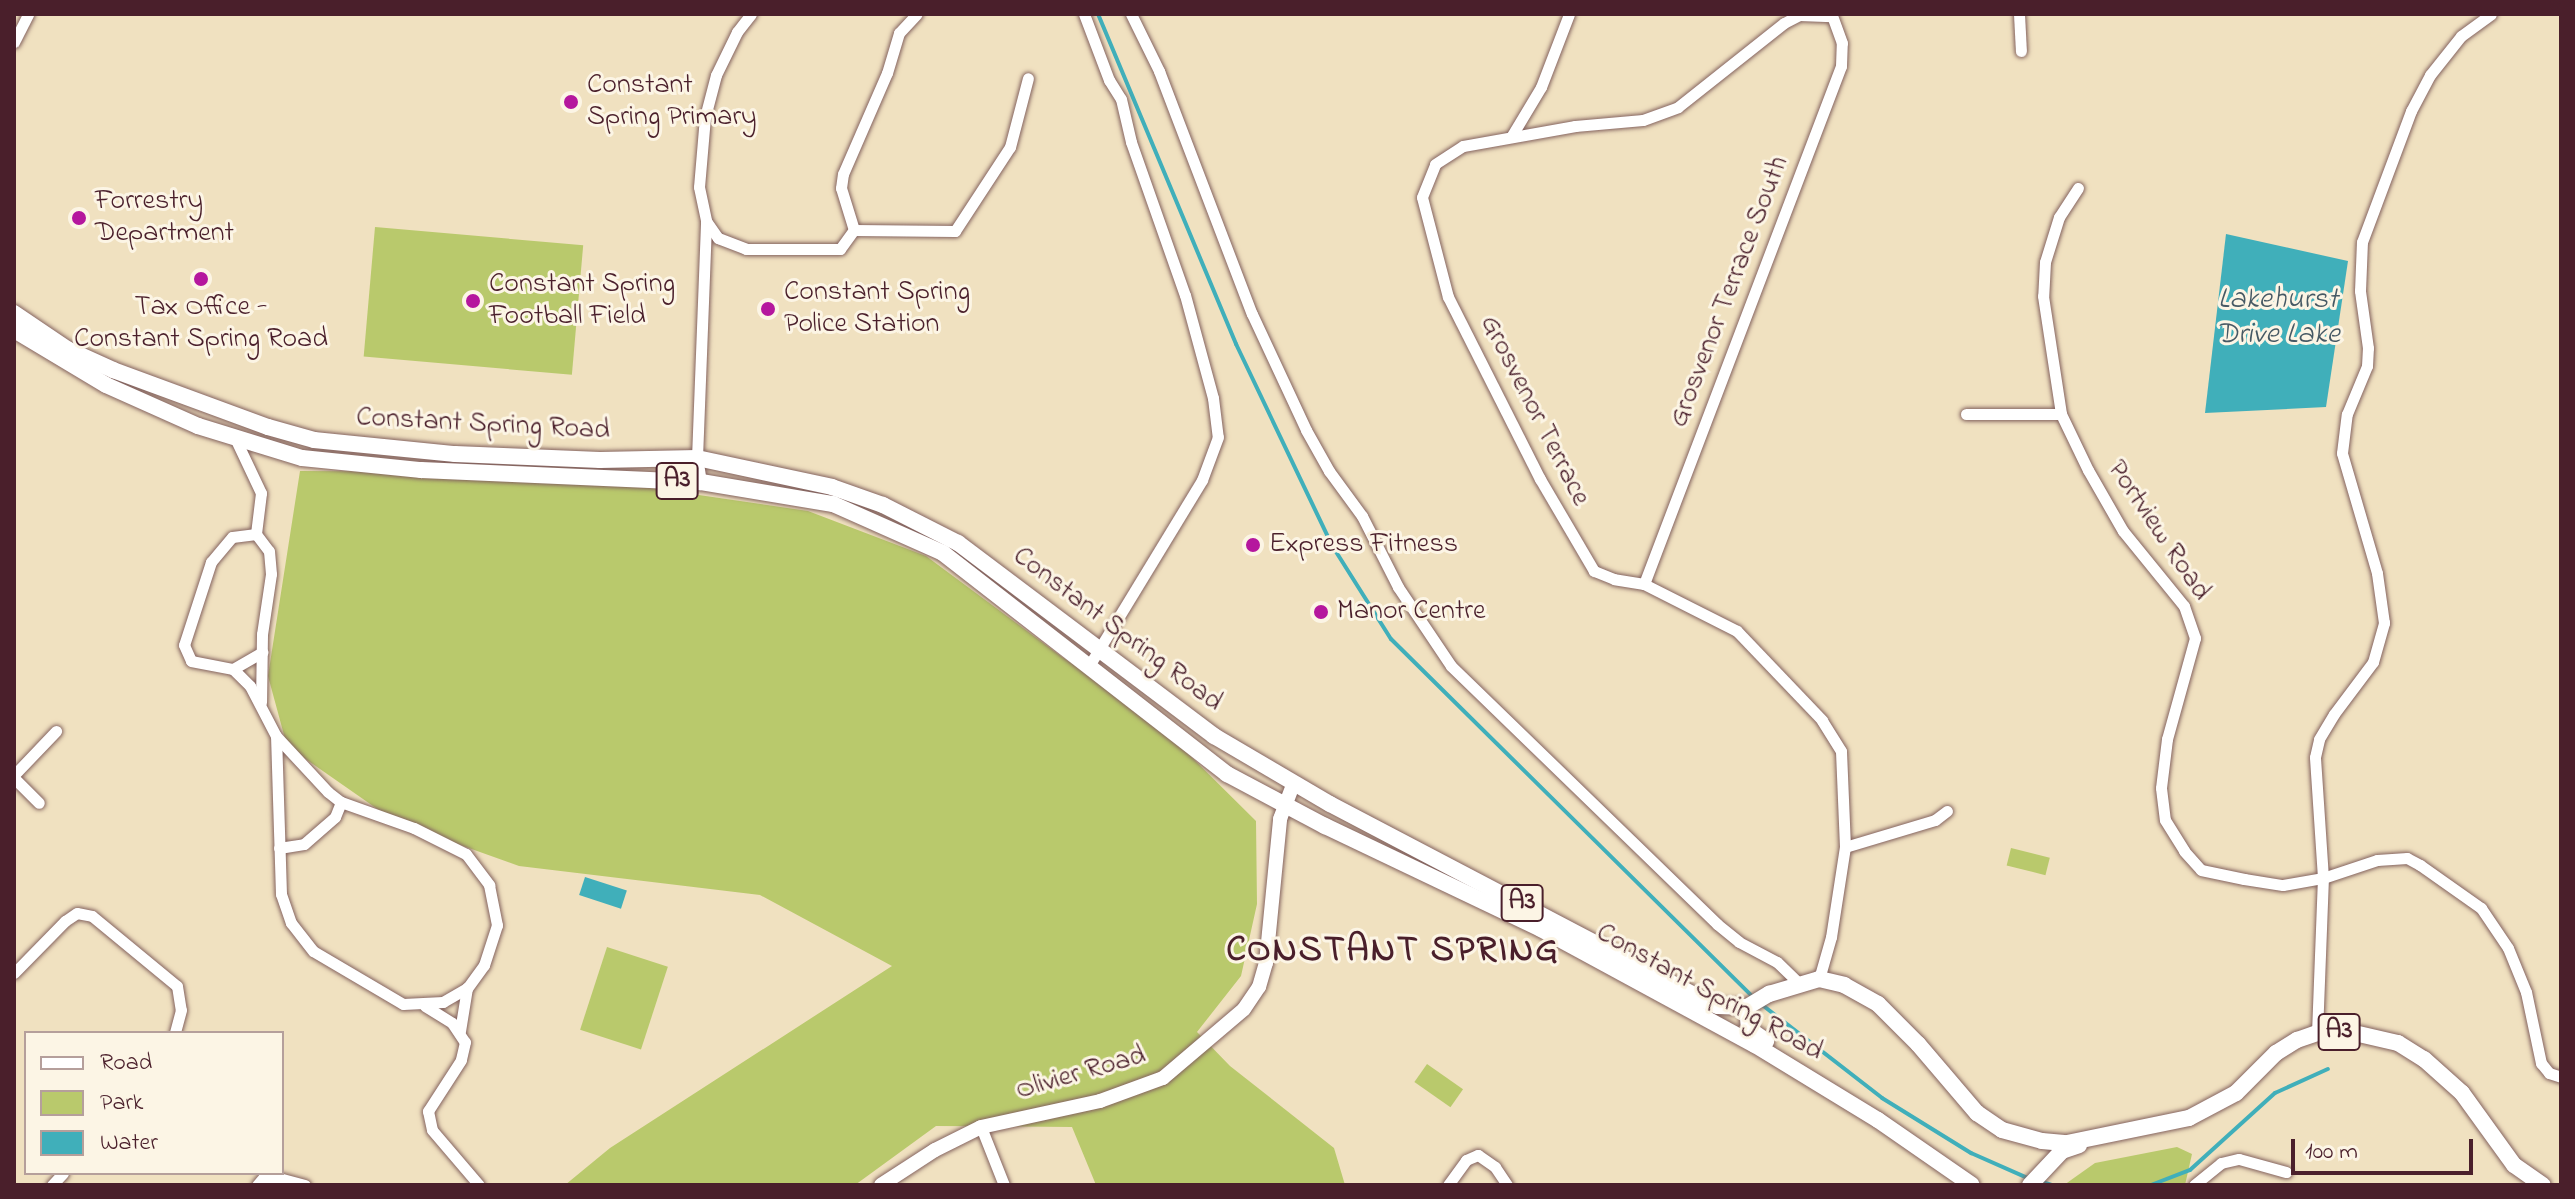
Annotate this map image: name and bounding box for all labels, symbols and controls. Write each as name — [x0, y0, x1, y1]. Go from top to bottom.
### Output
place label: Constant Spring Primary — [587, 69, 757, 135]
marker: Constant Spring Primary — [562, 93, 580, 111]
street label: Grosvenor Terrace South — [1663, 152, 1797, 432]
place label: Forrestry Department — [95, 185, 234, 251]
marker: Forrestry Department — [70, 209, 88, 227]
place label: Constant Spring Football Field — [489, 268, 675, 334]
marker: Tax Office - Constant Spring Road — [192, 270, 210, 288]
place label: Constant Spring Police Station — [784, 276, 970, 342]
water label: Lakehurst Drive Lake — [2216, 282, 2340, 352]
place label: Tax Office - Constant Spring Road — [74, 291, 328, 357]
marker: Constant Spring Football Field — [464, 292, 482, 310]
marker: Constant Spring Police Station — [759, 300, 777, 318]
street label: Grosvenor Terrace — [1472, 310, 1596, 512]
street label: Constant Spring Road — [355, 402, 611, 448]
street label: Portview Road — [2099, 455, 2217, 607]
road number: A3 — [655, 459, 699, 503]
place label: Express Fitness — [1269, 528, 1458, 562]
marker: Express Fitness — [1244, 536, 1262, 554]
street label: Constant Spring Road — [1005, 540, 1229, 720]
place label: Manor Centre — [1337, 595, 1486, 629]
marker: Manor Centre — [1312, 603, 1330, 621]
road number: A3 — [1500, 881, 1544, 925]
street label: Constant Spring Road — [1590, 917, 1828, 1069]
district label: CONSTANT SPRING — [1226, 930, 1560, 974]
road number: A3 — [2317, 1010, 2361, 1054]
legend — [24, 1031, 284, 1175]
street label: Olivier Road — [1012, 1040, 1150, 1108]
text: Road — [100, 1046, 152, 1081]
text: Park — [100, 1086, 143, 1121]
scale bar — [2295, 1123, 2477, 1173]
text: Water — [100, 1126, 158, 1161]
text: 100 m — [2305, 1135, 2358, 1170]

